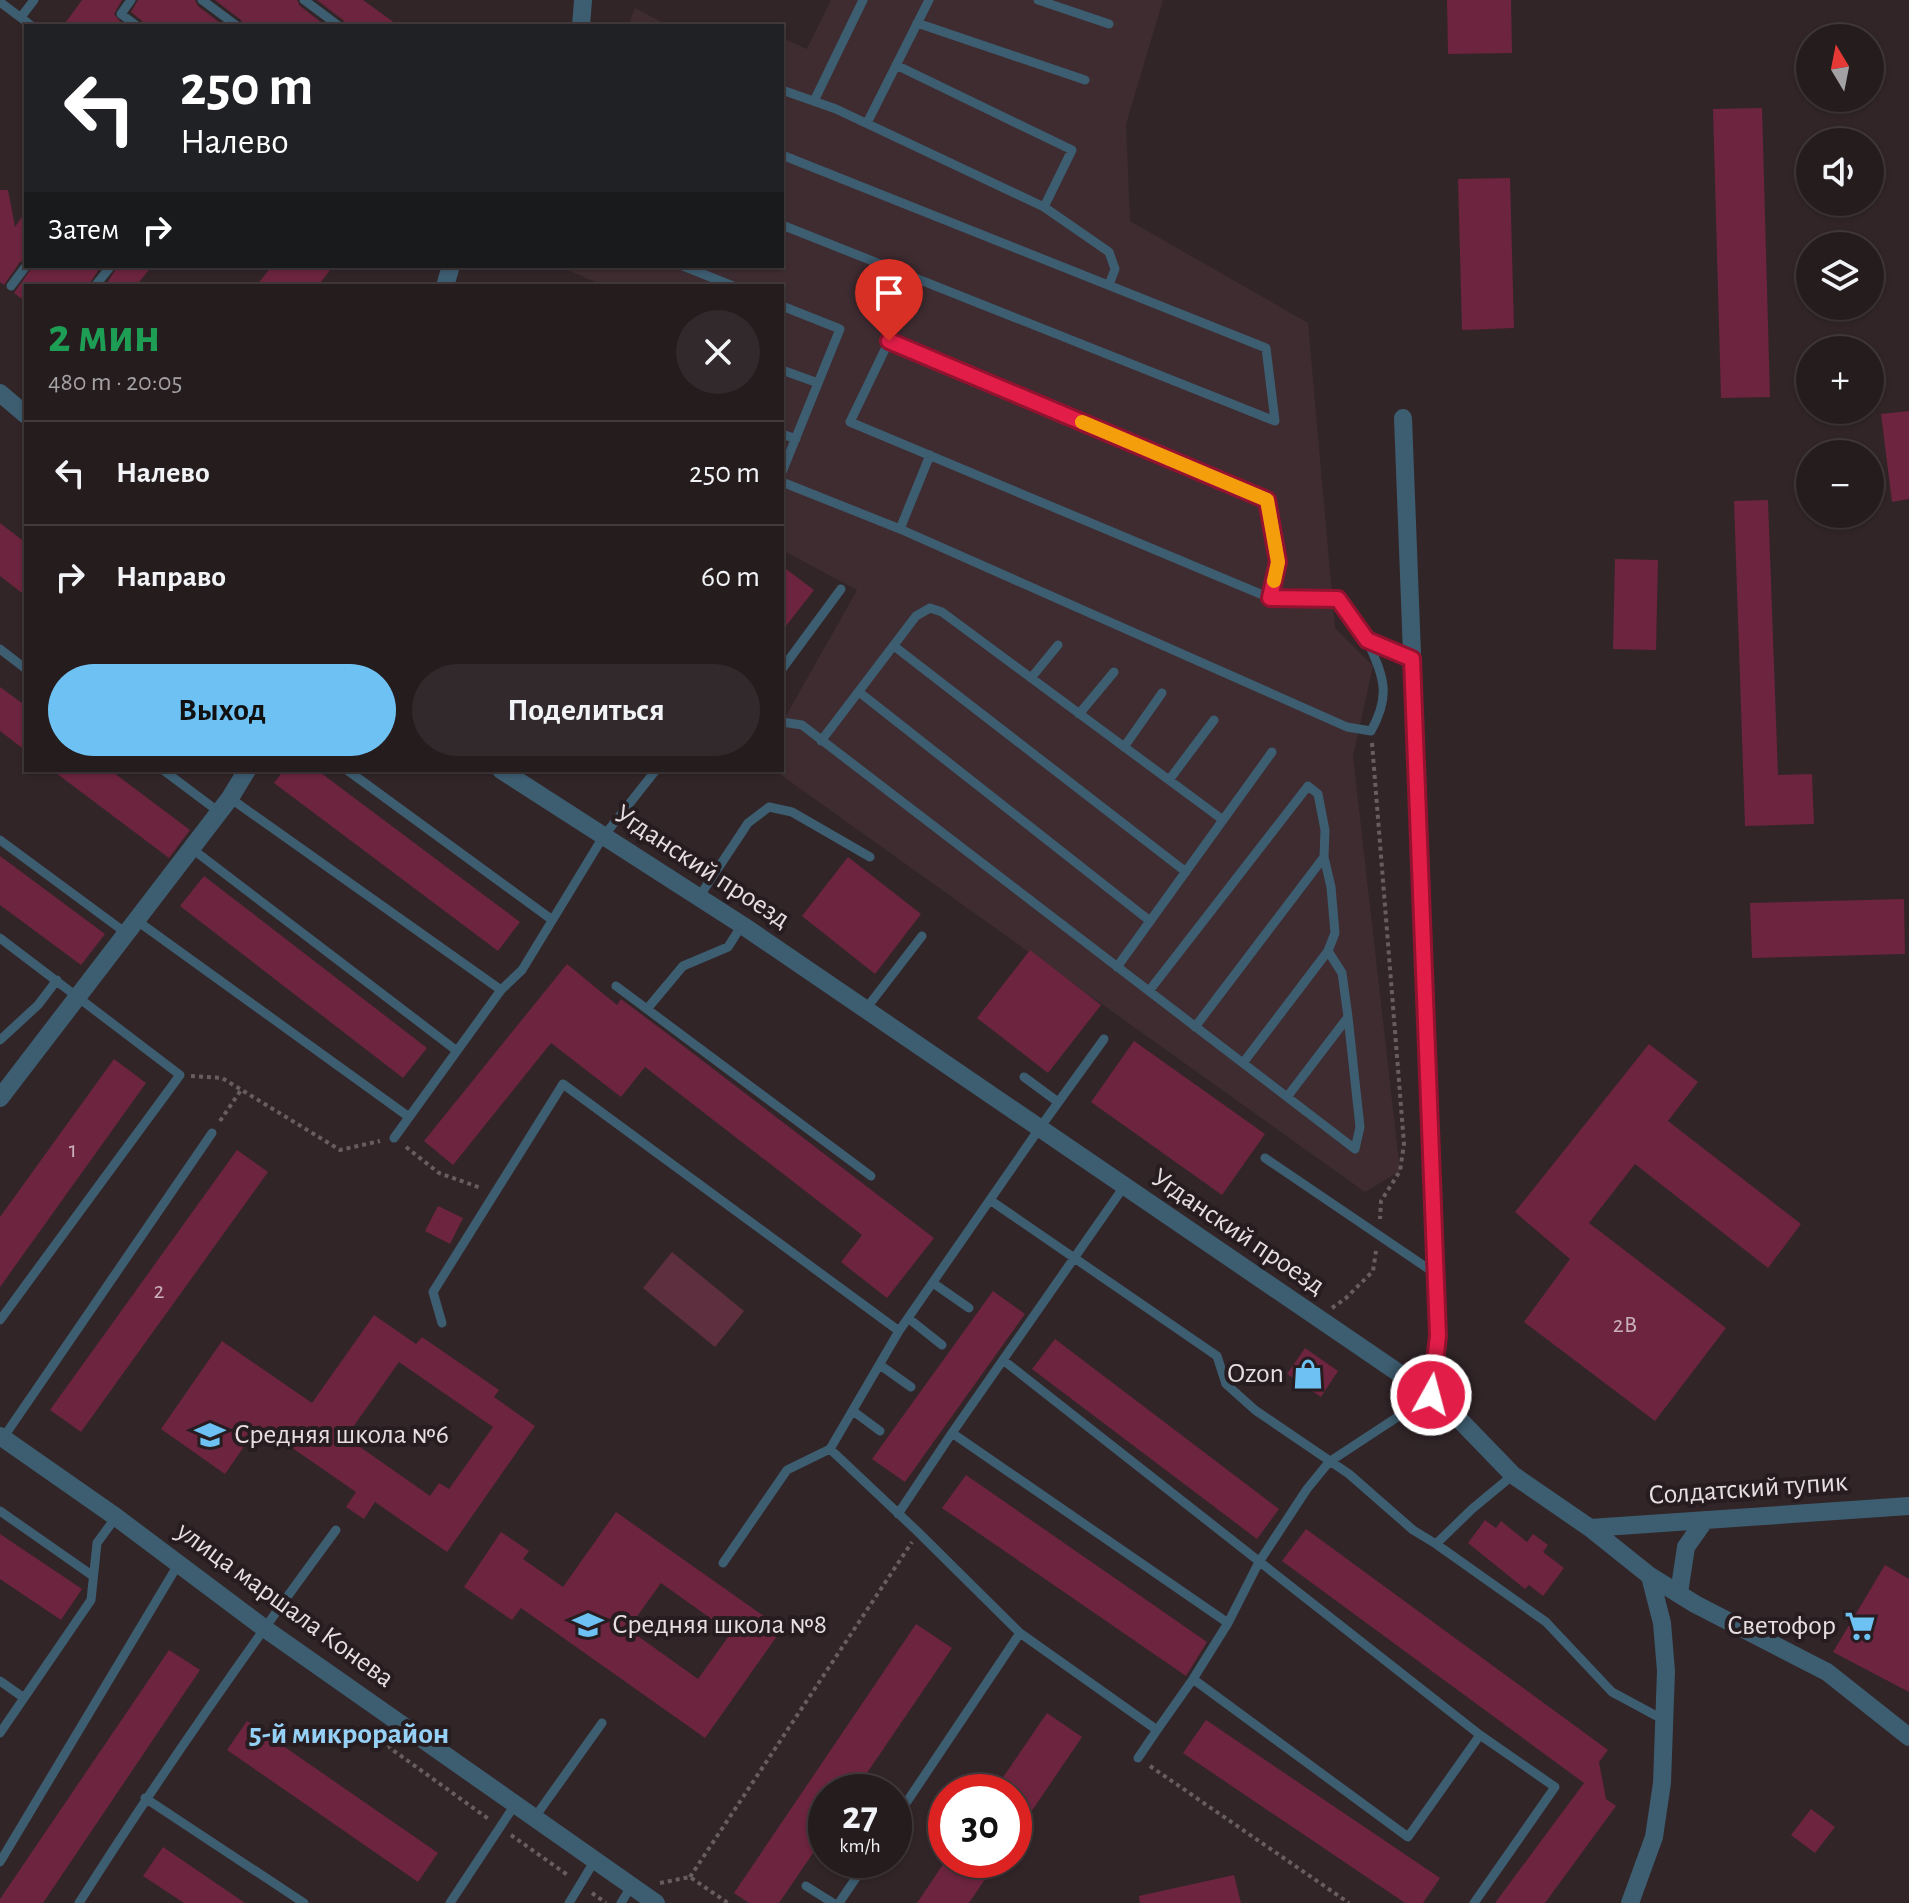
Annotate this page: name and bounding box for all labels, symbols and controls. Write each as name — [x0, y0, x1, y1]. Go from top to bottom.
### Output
north arrow — [1796, 24, 1884, 112]
map controls — [1796, 24, 1884, 528]
icon: left — [48, 56, 152, 160]
text: 250 m — [180, 59, 313, 115]
text: Налево — [180, 124, 289, 160]
button: sound — [1796, 128, 1884, 216]
icon: right — [135, 208, 179, 252]
text: Затем — [48, 215, 119, 245]
button: layers — [1796, 232, 1884, 320]
pin — [855, 259, 923, 341]
icon: arrive — [867, 271, 911, 315]
button: close — [676, 310, 760, 394]
text: 2 мин — [48, 313, 160, 361]
button: + — [1796, 336, 1884, 424]
text: 480 m · 20:05 — [48, 369, 182, 395]
button: − — [1796, 440, 1884, 528]
icon: left — [48, 451, 92, 495]
text: Налево — [116, 458, 210, 488]
text: 250 m — [689, 458, 760, 488]
icon: right — [48, 555, 92, 599]
text: Направо — [116, 562, 226, 592]
text: 60 m — [701, 562, 760, 592]
button: Выход — [48, 664, 396, 756]
button: Поделиться — [412, 664, 760, 756]
street label: Угданский проезд — [609, 800, 795, 934]
house number: 1 — [69, 1138, 77, 1162]
street label: Угданский проезд — [1146, 1164, 1330, 1300]
house number: 2 — [154, 1279, 165, 1303]
house number: 2В — [1613, 1313, 1637, 1337]
position arrow — [1389, 1353, 1473, 1437]
shop icon: Ozon — [1291, 1357, 1325, 1391]
place label: Ozon — [1227, 1360, 1284, 1388]
school or university icon: Средняя школа №6 — [193, 1418, 227, 1452]
place label: Средняя школа №6 — [234, 1421, 449, 1449]
street label: Солдатский тупик — [1647, 1468, 1849, 1510]
street label: улица маршала Конева — [170, 1516, 399, 1693]
school or university icon: Средняя школа №8 — [571, 1608, 605, 1642]
supermarket icon: Светофор — [1843, 1609, 1877, 1643]
place label: Средняя школа №8 — [612, 1611, 827, 1639]
place label: Светофор — [1727, 1612, 1836, 1640]
district label: 5-й микрорайон — [249, 1719, 449, 1749]
speed limit sign: 30 — [928, 1774, 1032, 1878]
text: 27 — [842, 1796, 878, 1836]
text: km/h — [839, 1836, 881, 1856]

